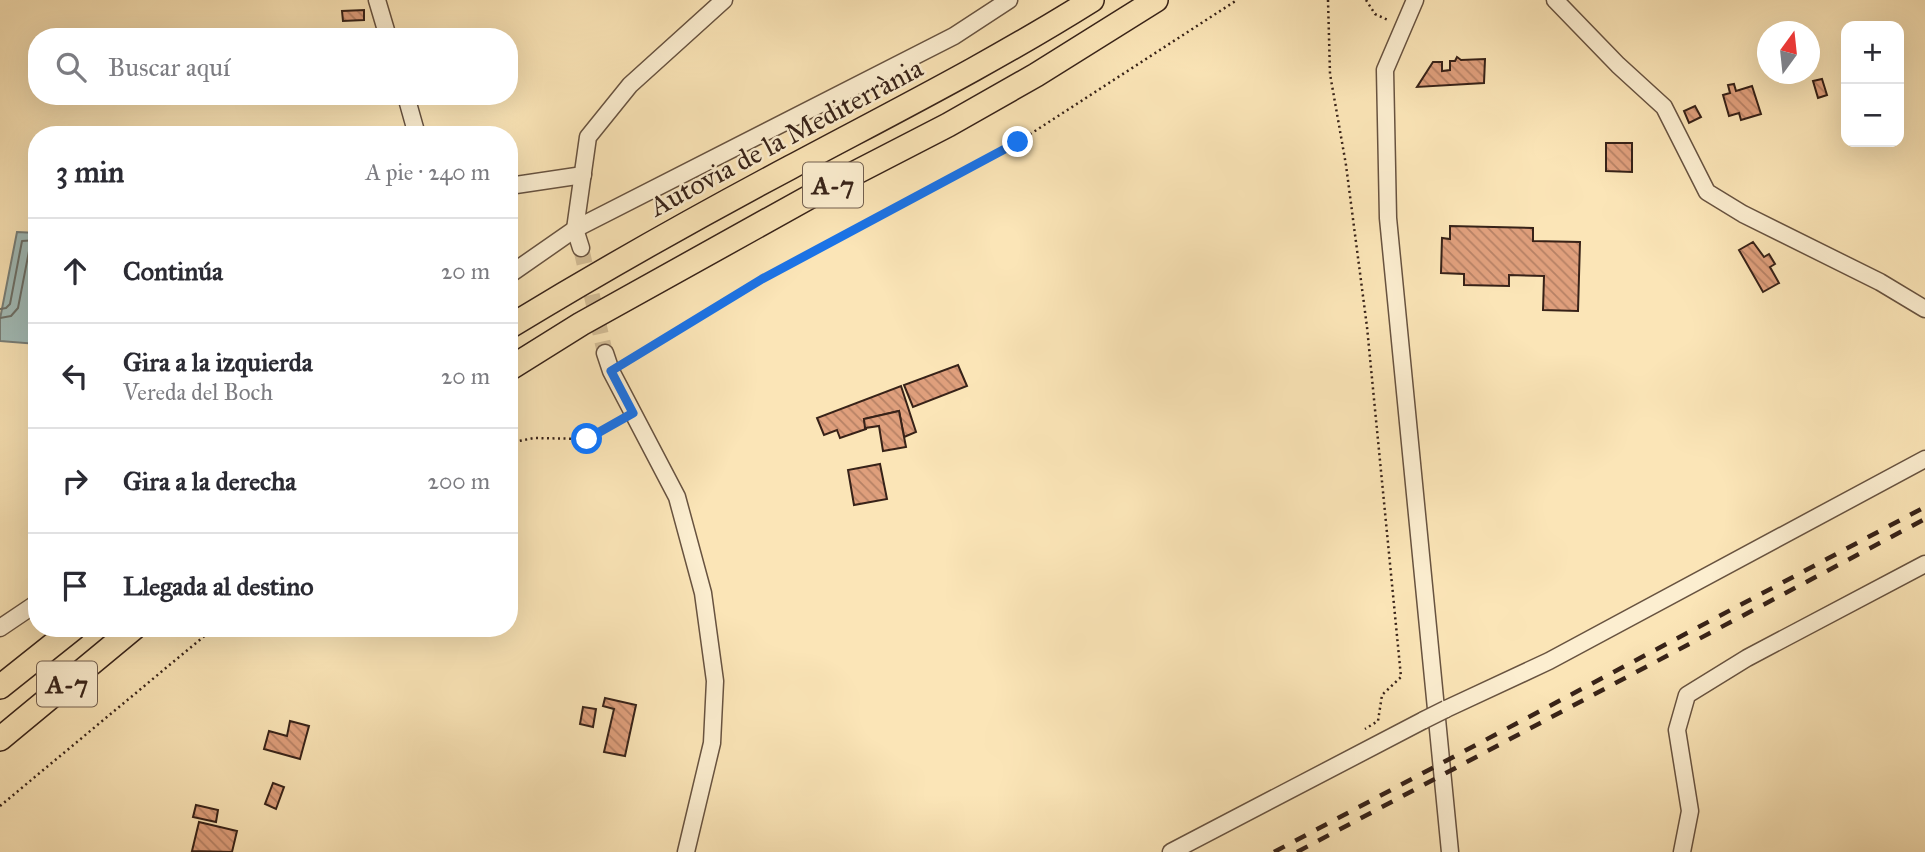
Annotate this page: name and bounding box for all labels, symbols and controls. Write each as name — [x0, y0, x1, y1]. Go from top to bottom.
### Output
north arrow — [1757, 21, 1820, 84]
map controls — [1841, 21, 1904, 147]
button: + — [1841, 21, 1904, 84]
search box — [28, 28, 518, 105]
icon: search — [52, 48, 90, 86]
street label: Autovia de la Mediterrània — [642, 50, 929, 224]
text: Buscar aquí — [108, 51, 230, 83]
button: − — [1841, 84, 1904, 147]
route end — [1002, 126, 1033, 157]
text: 3 min — [56, 154, 124, 190]
text: A pie · 240 m — [365, 158, 490, 186]
road number: A-7 — [803, 162, 863, 208]
icon: ahead — [56, 252, 94, 290]
text: Continúa — [123, 255, 223, 287]
text: 20 m — [441, 257, 490, 285]
text: Gira a la izquierda — [123, 346, 313, 378]
icon: left — [56, 357, 94, 395]
text: 20 m — [441, 362, 490, 390]
text: Vereda del Boch — [123, 378, 273, 406]
route start — [571, 423, 602, 454]
icon: right — [56, 462, 94, 500]
text: Gira a la derecha — [123, 465, 296, 497]
text: 200 m — [428, 467, 490, 495]
icon: arrive — [56, 567, 94, 605]
text: Llegada al destino — [123, 570, 314, 602]
road number: A-7 — [37, 662, 97, 706]

